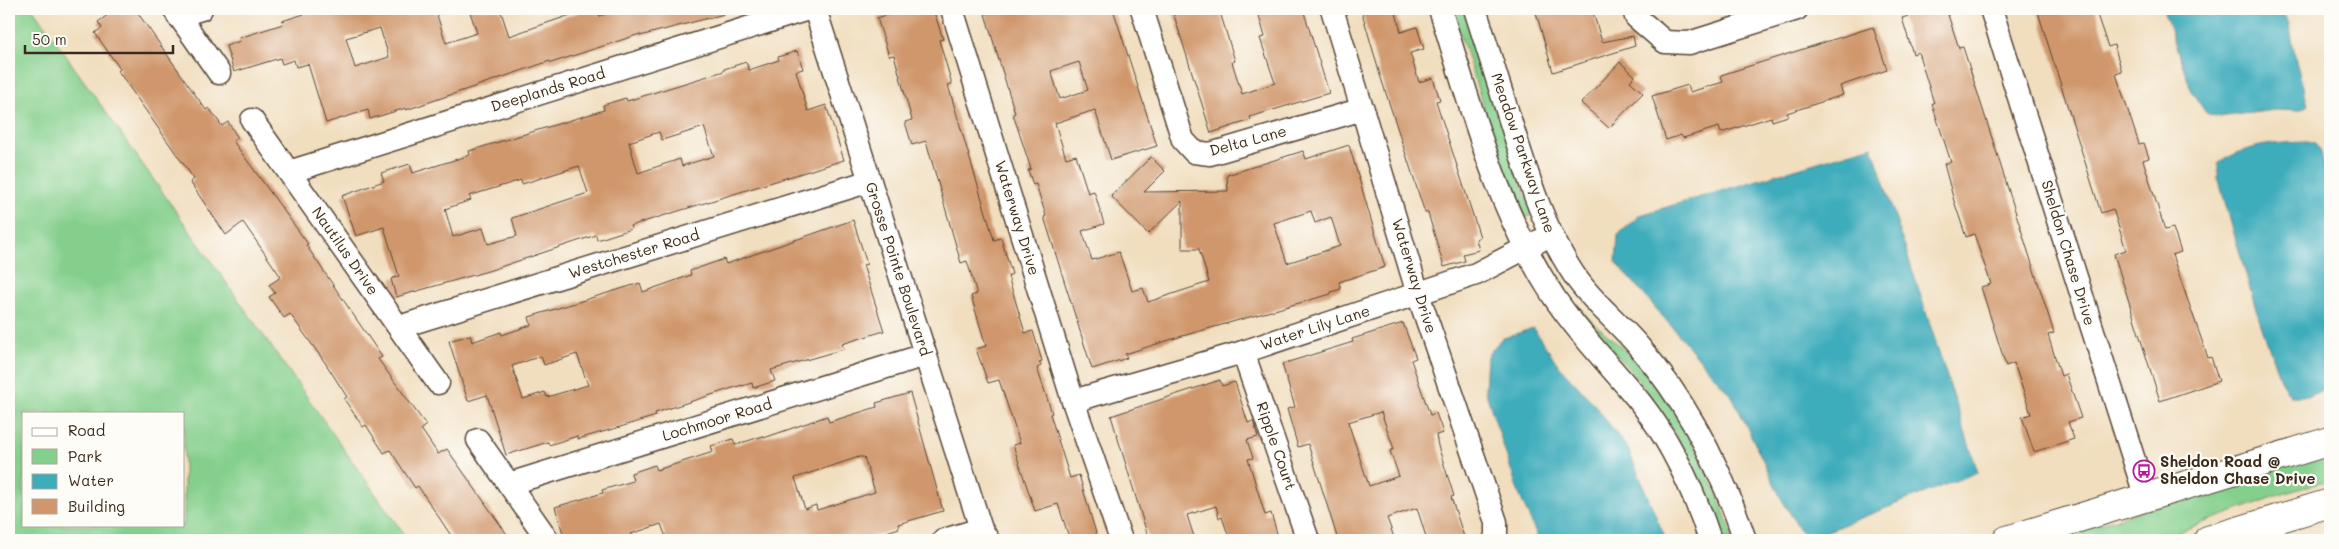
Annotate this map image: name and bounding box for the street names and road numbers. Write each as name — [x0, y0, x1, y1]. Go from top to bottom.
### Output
street label: Deeplands Road — [488, 62, 607, 116]
street label: Meadow Parkway Lane — [1487, 70, 1561, 235]
street label: Delta Lane — [1207, 120, 1288, 160]
street label: Waterway Drive — [991, 158, 1045, 278]
street label: Sheldon Chase Drive — [2037, 178, 2101, 328]
street label: Grosse Pointe Boulevard — [861, 179, 937, 358]
street label: Nautilus Drive — [308, 202, 384, 299]
street label: Waterway Drive — [1388, 216, 1442, 336]
street label: Westchester Road — [566, 224, 702, 282]
street label: Water Lily Lane — [1257, 300, 1372, 354]
street label: Lochmoor Road — [660, 393, 774, 445]
street label: Ripple Court — [1252, 399, 1301, 493]

